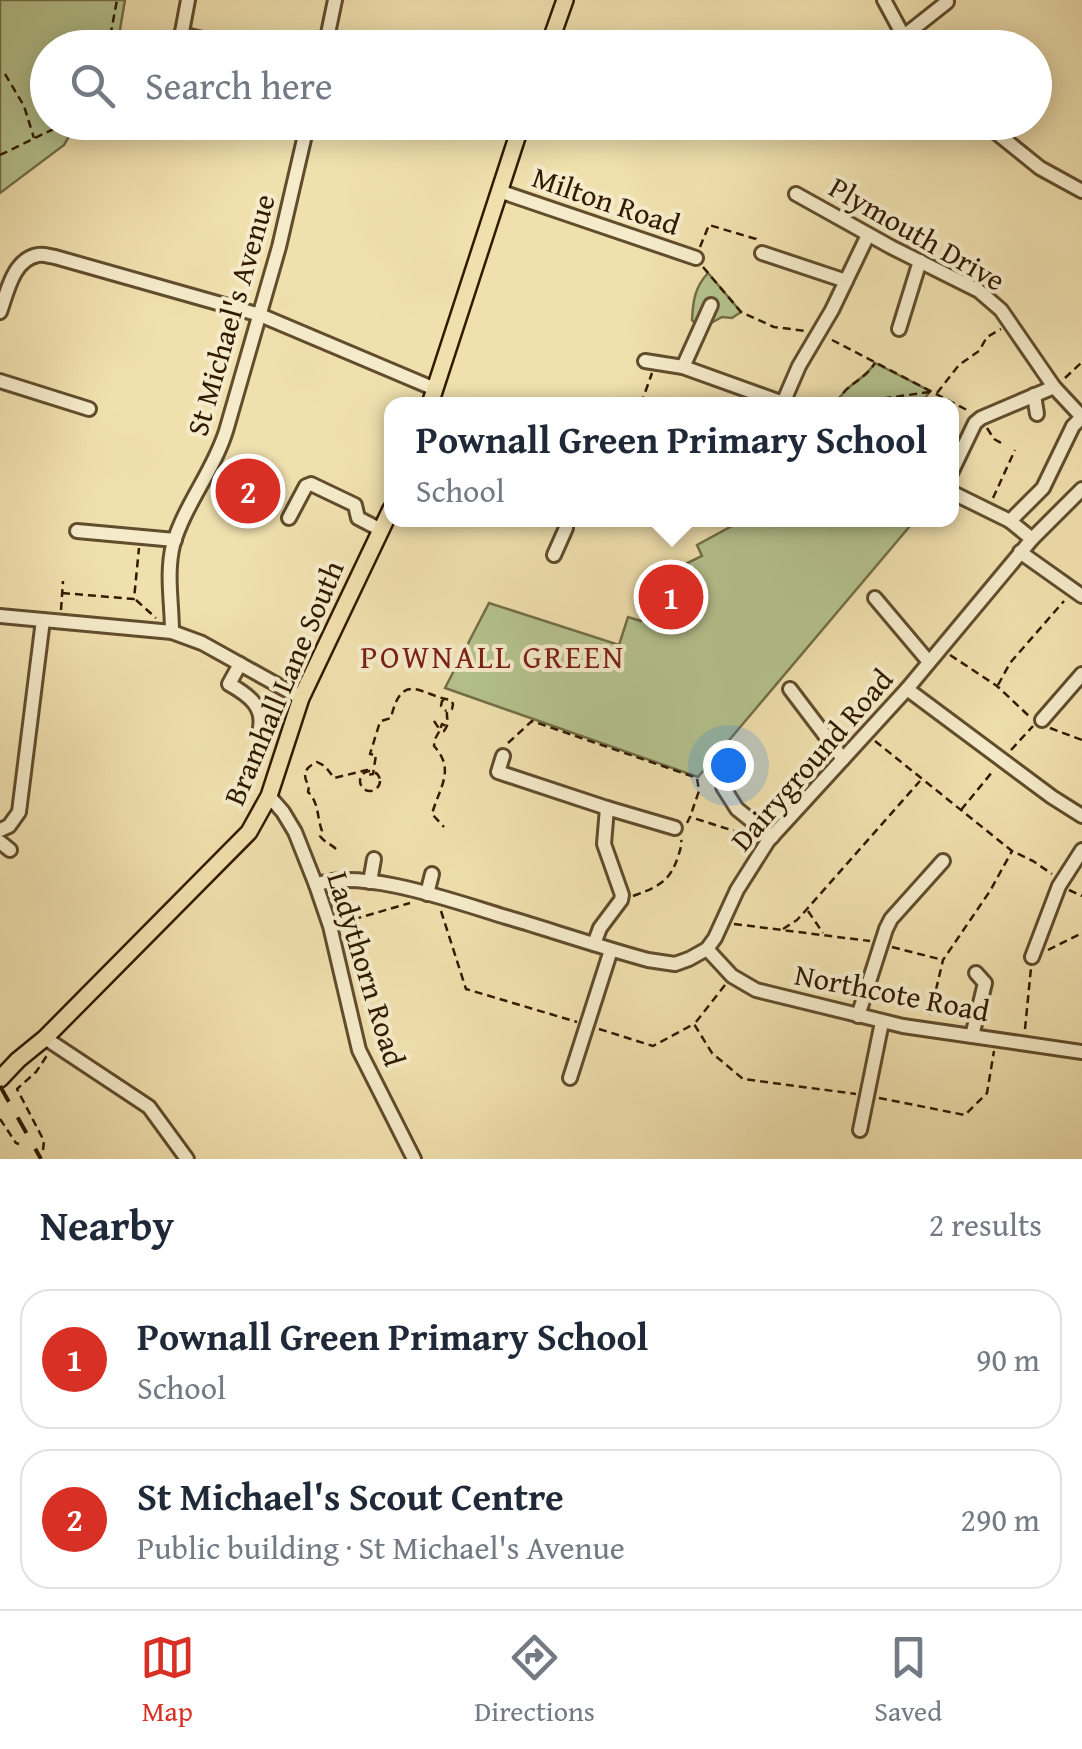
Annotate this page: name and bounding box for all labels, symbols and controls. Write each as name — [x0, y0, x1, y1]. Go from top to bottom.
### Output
search box — [30, 30, 1052, 140]
text: Search here — [145, 57, 333, 113]
icon: search — [65, 58, 120, 113]
street label: Milton Road — [527, 154, 686, 246]
street label: Plymouth Drive — [821, 165, 1014, 301]
street label: St Michael's Avenue — [174, 189, 286, 441]
popup — [384, 397, 959, 527]
text: Pownall Green Primary School — [416, 411, 927, 467]
pin: 2 — [216, 454, 280, 528]
text: School — [416, 467, 505, 514]
street label: Bramhall Lane South — [212, 553, 355, 812]
pin: 1 — [638, 560, 704, 634]
district label: POWNALL GREEN — [360, 633, 626, 680]
street label: Dairyground Road — [720, 659, 903, 860]
your location — [703, 740, 754, 791]
street label: Ladythorn Road — [317, 866, 417, 1071]
street label: Northcote Road — [791, 952, 993, 1032]
text: Nearby — [40, 1194, 174, 1255]
text: 2 results — [929, 1201, 1042, 1248]
text: Pownall Green Primary School — [137, 1308, 648, 1364]
text: 1 — [66, 1336, 83, 1383]
text: 90 m — [976, 1336, 1040, 1383]
text: School — [137, 1364, 226, 1411]
text: St Michael's Scout Centre — [137, 1468, 564, 1524]
text: 2 — [66, 1496, 83, 1543]
text: 290 m — [961, 1496, 1040, 1543]
text: Public building · St Michael's Avenue — [137, 1524, 625, 1571]
tab: Map — [140, 1630, 195, 1731]
tab: Directions — [474, 1630, 595, 1731]
tab: Saved — [874, 1630, 942, 1731]

